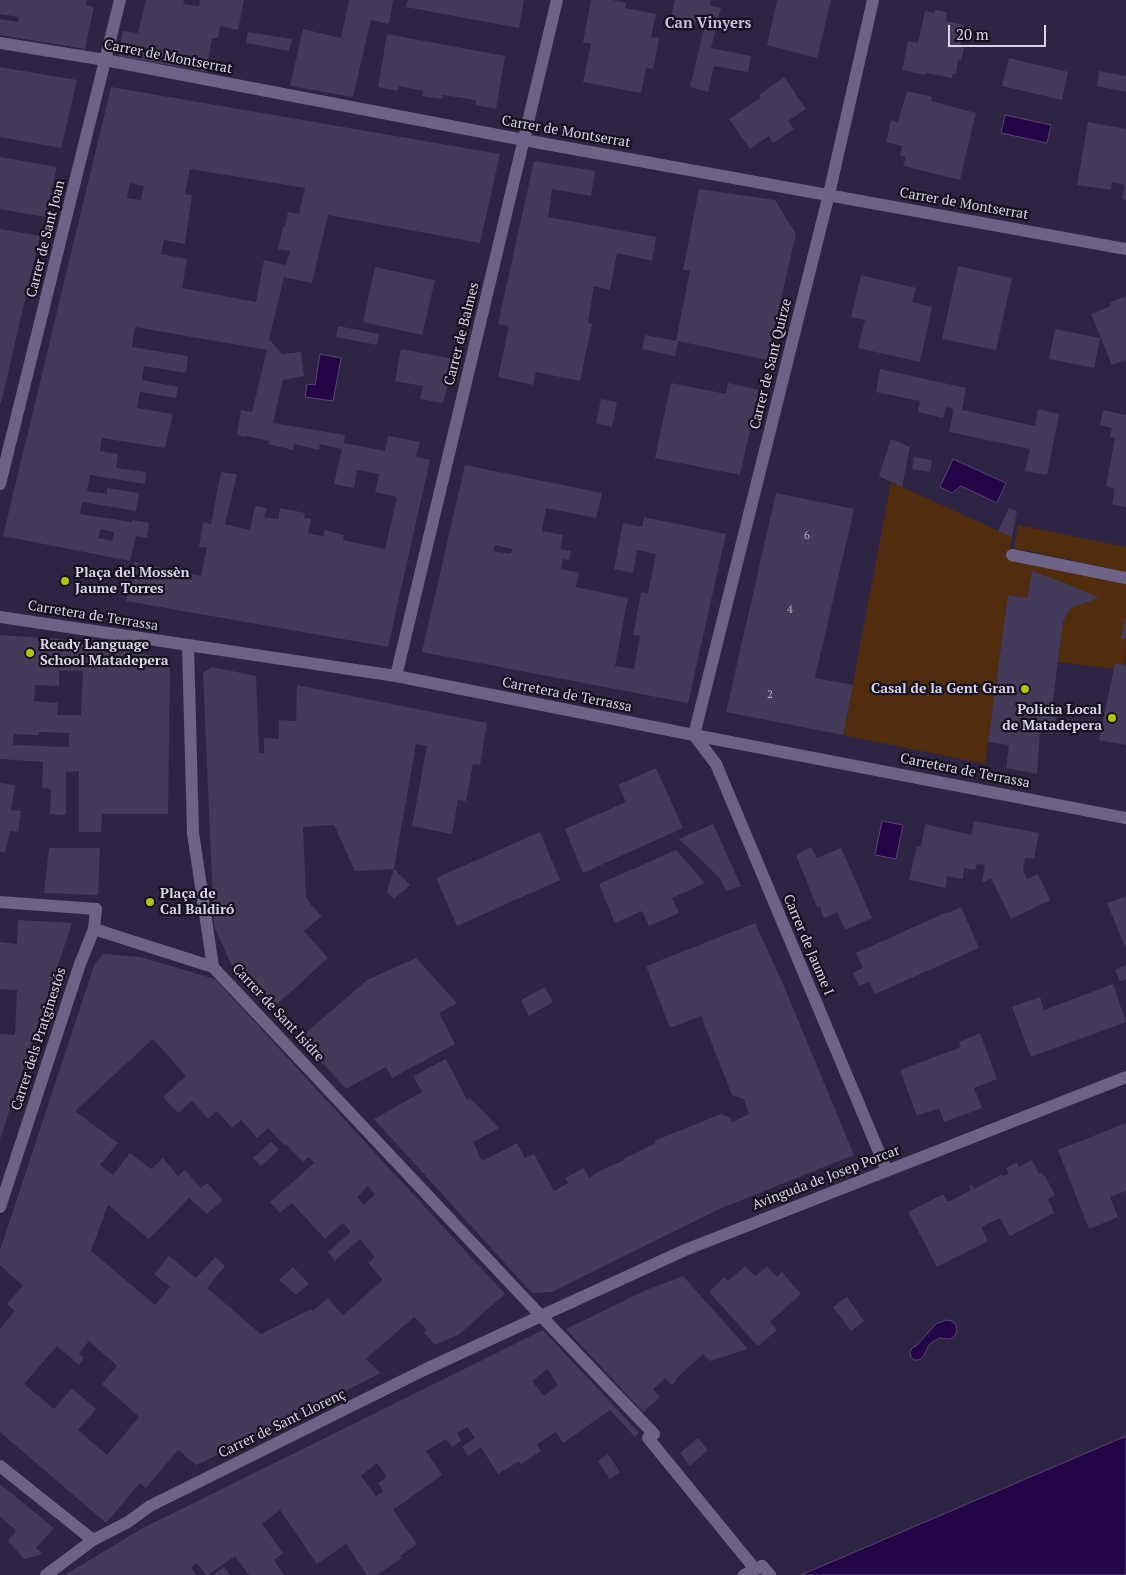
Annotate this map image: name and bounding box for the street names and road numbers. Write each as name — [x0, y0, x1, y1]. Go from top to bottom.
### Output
street label: Carrer de Montserrat — [102, 36, 234, 78]
street label: Carrer de Montserrat — [500, 112, 632, 152]
street label: Carrer de Sant Joan — [23, 179, 69, 299]
street label: Carrer de Montserrat — [898, 184, 1030, 224]
street label: Carrer de Balmes — [441, 281, 483, 387]
street label: Carrer de Sant Quirze — [747, 297, 795, 431]
street label: Carretera de Terrassa — [26, 597, 160, 635]
street label: Carretera de Terrassa — [501, 674, 633, 716]
street label: Carretera de Terrassa — [899, 750, 1031, 792]
street label: Carrer de Jaume I — [779, 892, 837, 998]
street label: Carrer de Sant Isidre — [228, 961, 328, 1065]
street label: Carrer dels Pratginestós — [8, 965, 70, 1113]
street label: Avinguda de Josep Porcar — [750, 1142, 902, 1214]
street label: Carrer de Sant Llorenç — [216, 1386, 348, 1462]

